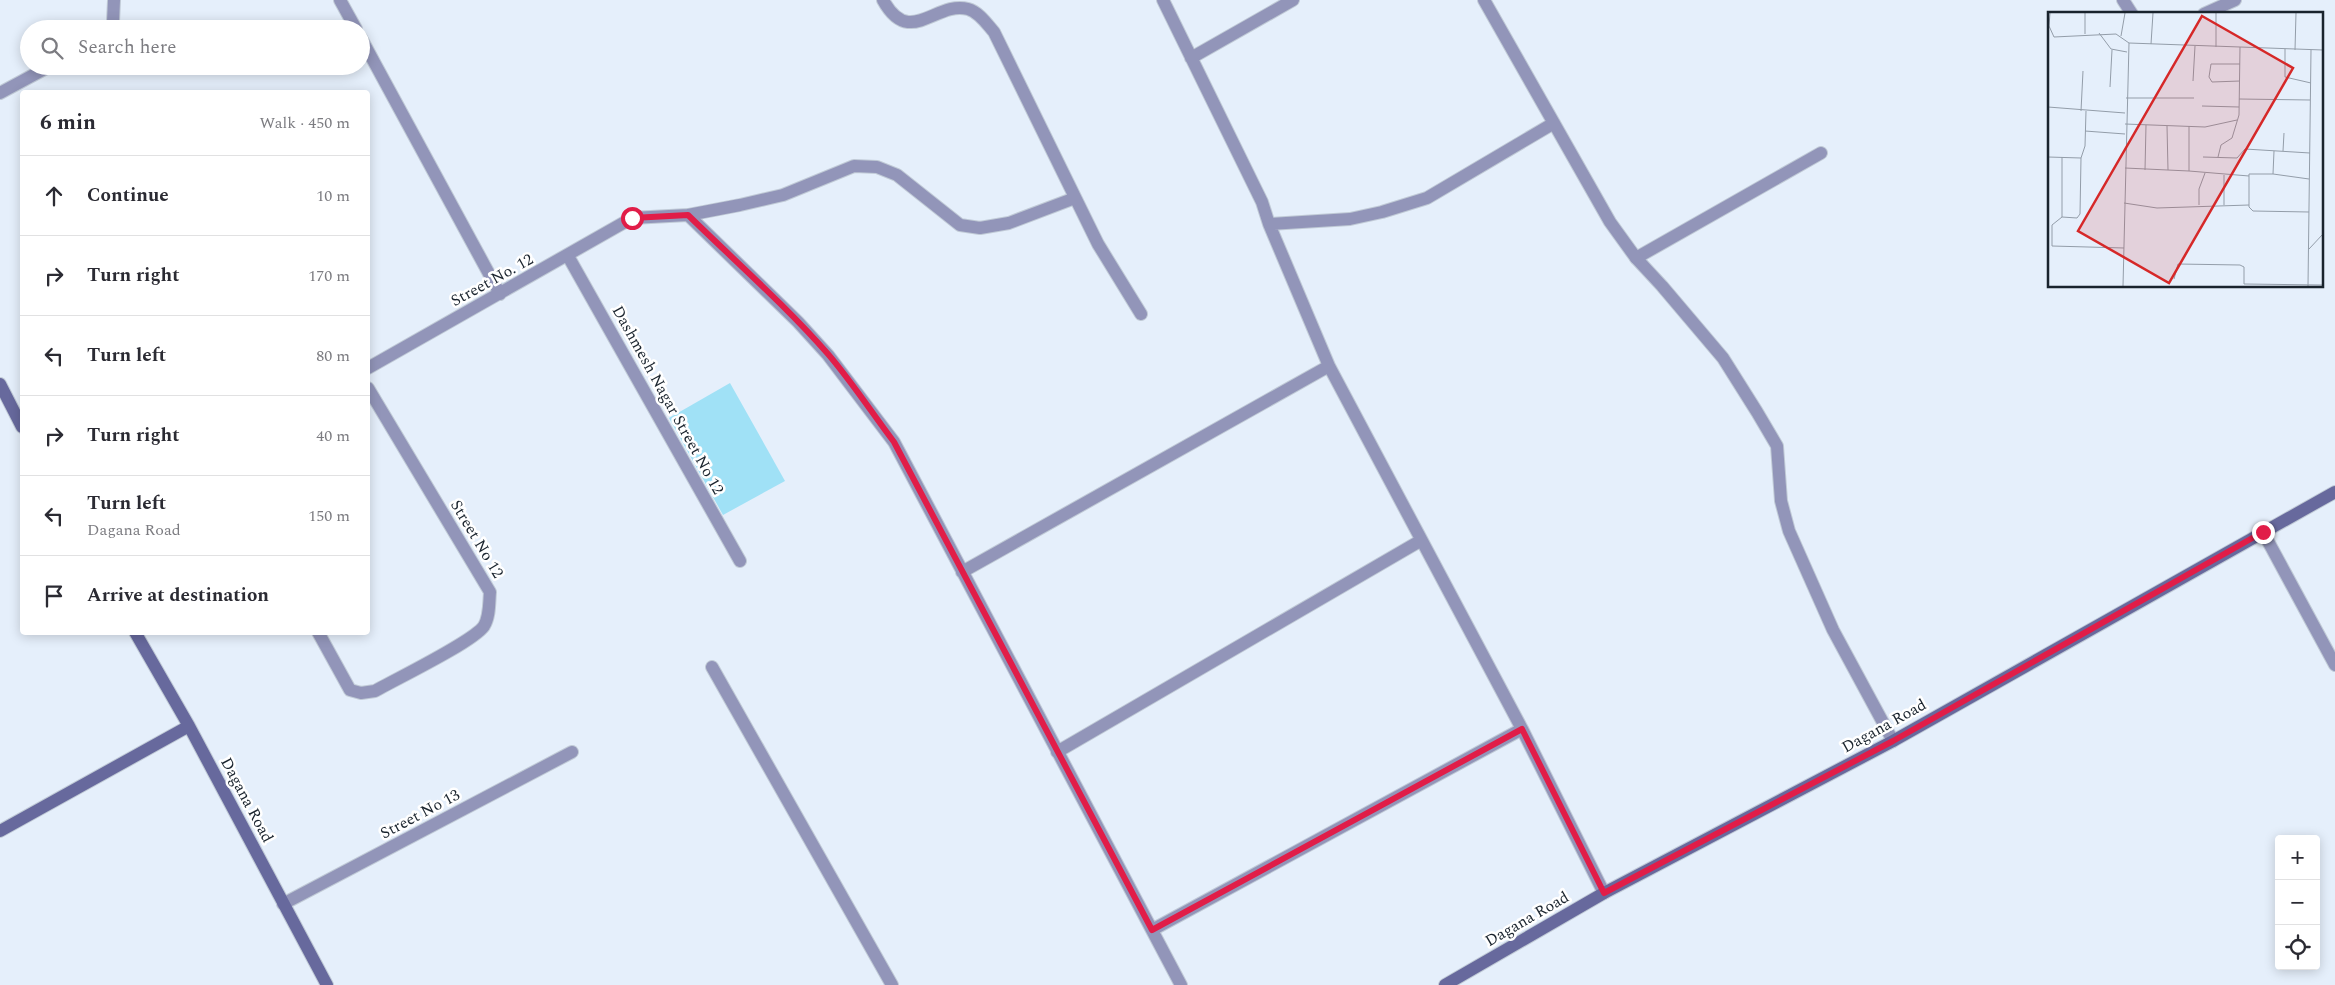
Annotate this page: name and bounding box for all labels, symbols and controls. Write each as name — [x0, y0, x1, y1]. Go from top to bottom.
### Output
inset map — [2048, 12, 2322, 288]
search box — [20, 20, 370, 75]
text: Search here — [78, 33, 177, 62]
icon: search — [38, 34, 66, 62]
text: 6 min — [40, 107, 96, 139]
text: Walk · 450 m — [259, 111, 350, 135]
text: Continue — [87, 181, 169, 210]
icon: ahead — [40, 182, 68, 210]
text: 10 m — [316, 184, 350, 208]
route start — [621, 207, 644, 230]
street label: Street No. 12 — [446, 247, 538, 313]
text: Turn right — [87, 261, 180, 290]
icon: right — [40, 262, 68, 290]
text: 170 m — [308, 264, 350, 288]
street label: Dashmesh Nagar Street No 12 — [606, 301, 730, 499]
text: Turn left — [87, 341, 166, 370]
icon: left — [40, 342, 68, 370]
text: 80 m — [316, 344, 350, 368]
text: Turn right — [87, 421, 180, 450]
icon: right — [40, 422, 68, 450]
text: 40 m — [316, 424, 350, 448]
text: Turn left — [87, 489, 166, 518]
street label: Street No 12 — [444, 495, 510, 583]
icon: left — [40, 502, 68, 530]
text: 150 m — [308, 504, 350, 528]
text: Dagana Road — [87, 518, 181, 542]
route end — [2252, 521, 2275, 544]
text: Arrive at destination — [87, 581, 269, 610]
icon: arrive — [40, 582, 68, 610]
street label: Dagana Road — [1837, 693, 1931, 759]
street label: Dagana Road — [214, 753, 280, 847]
street label: Street No 13 — [376, 783, 464, 845]
map controls — [2275, 835, 2320, 970]
button: + — [2275, 835, 2320, 880]
button: − — [2275, 880, 2320, 925]
street label: Dagana Road — [1480, 885, 1574, 953]
button: locate — [2275, 925, 2320, 970]

